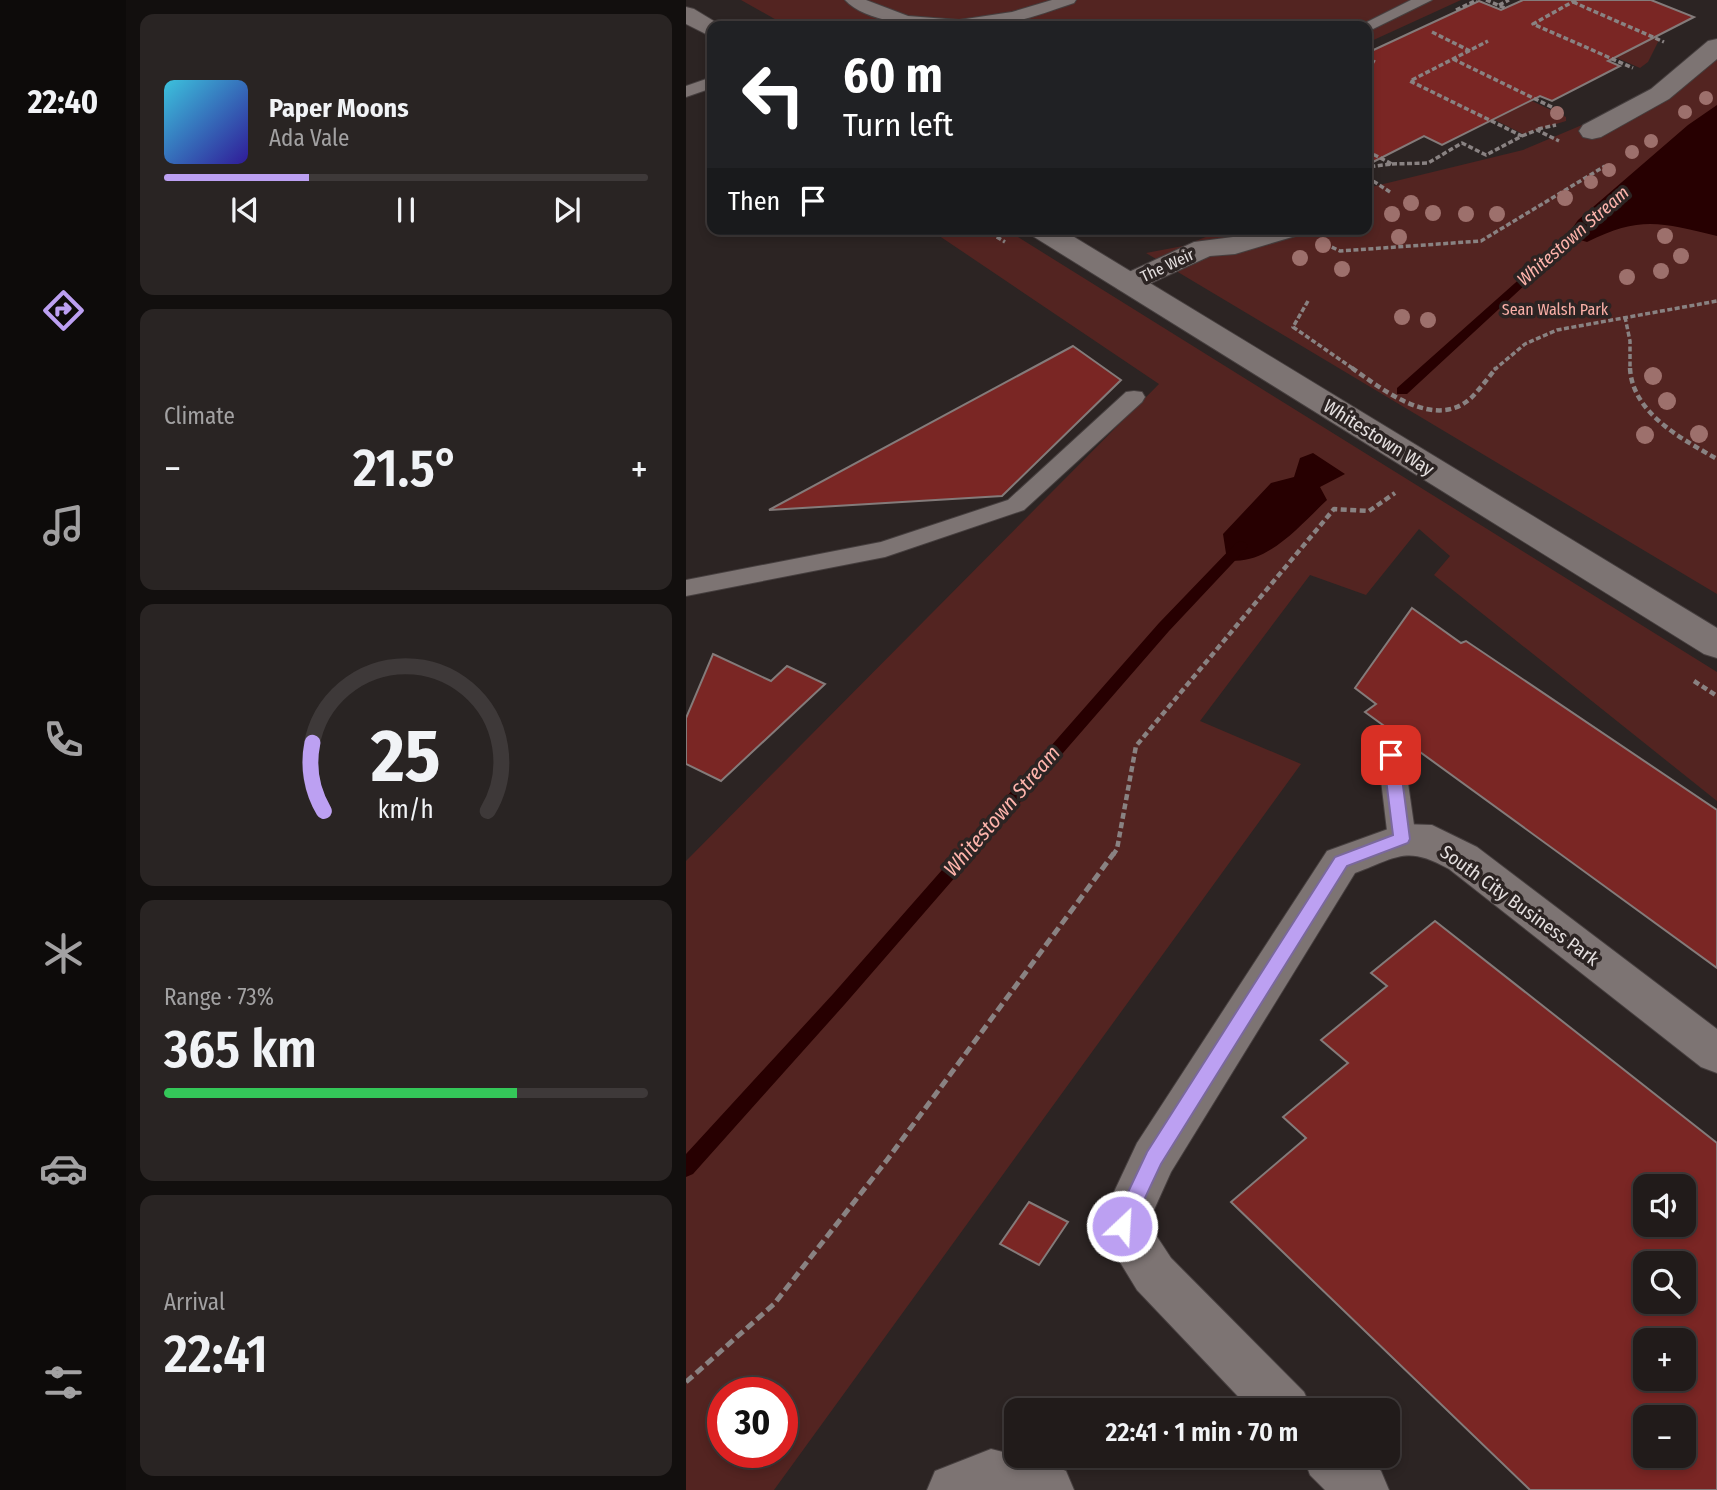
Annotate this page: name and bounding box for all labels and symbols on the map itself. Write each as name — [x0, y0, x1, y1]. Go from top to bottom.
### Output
water label: Whitestown Stream — [1513, 181, 1633, 291]
street label: The Weir — [1137, 245, 1197, 286]
park label: Sean Walsh Park — [1502, 300, 1609, 319]
street label: Whitestown Way — [1319, 394, 1439, 481]
pin — [1361, 725, 1421, 785]
water label: Whitestown Stream — [938, 740, 1066, 882]
street label: South City Business Park — [1436, 840, 1604, 971]
position arrow — [1085, 1189, 1159, 1263]
speed limit sign: 30 — [707, 1377, 798, 1468]

